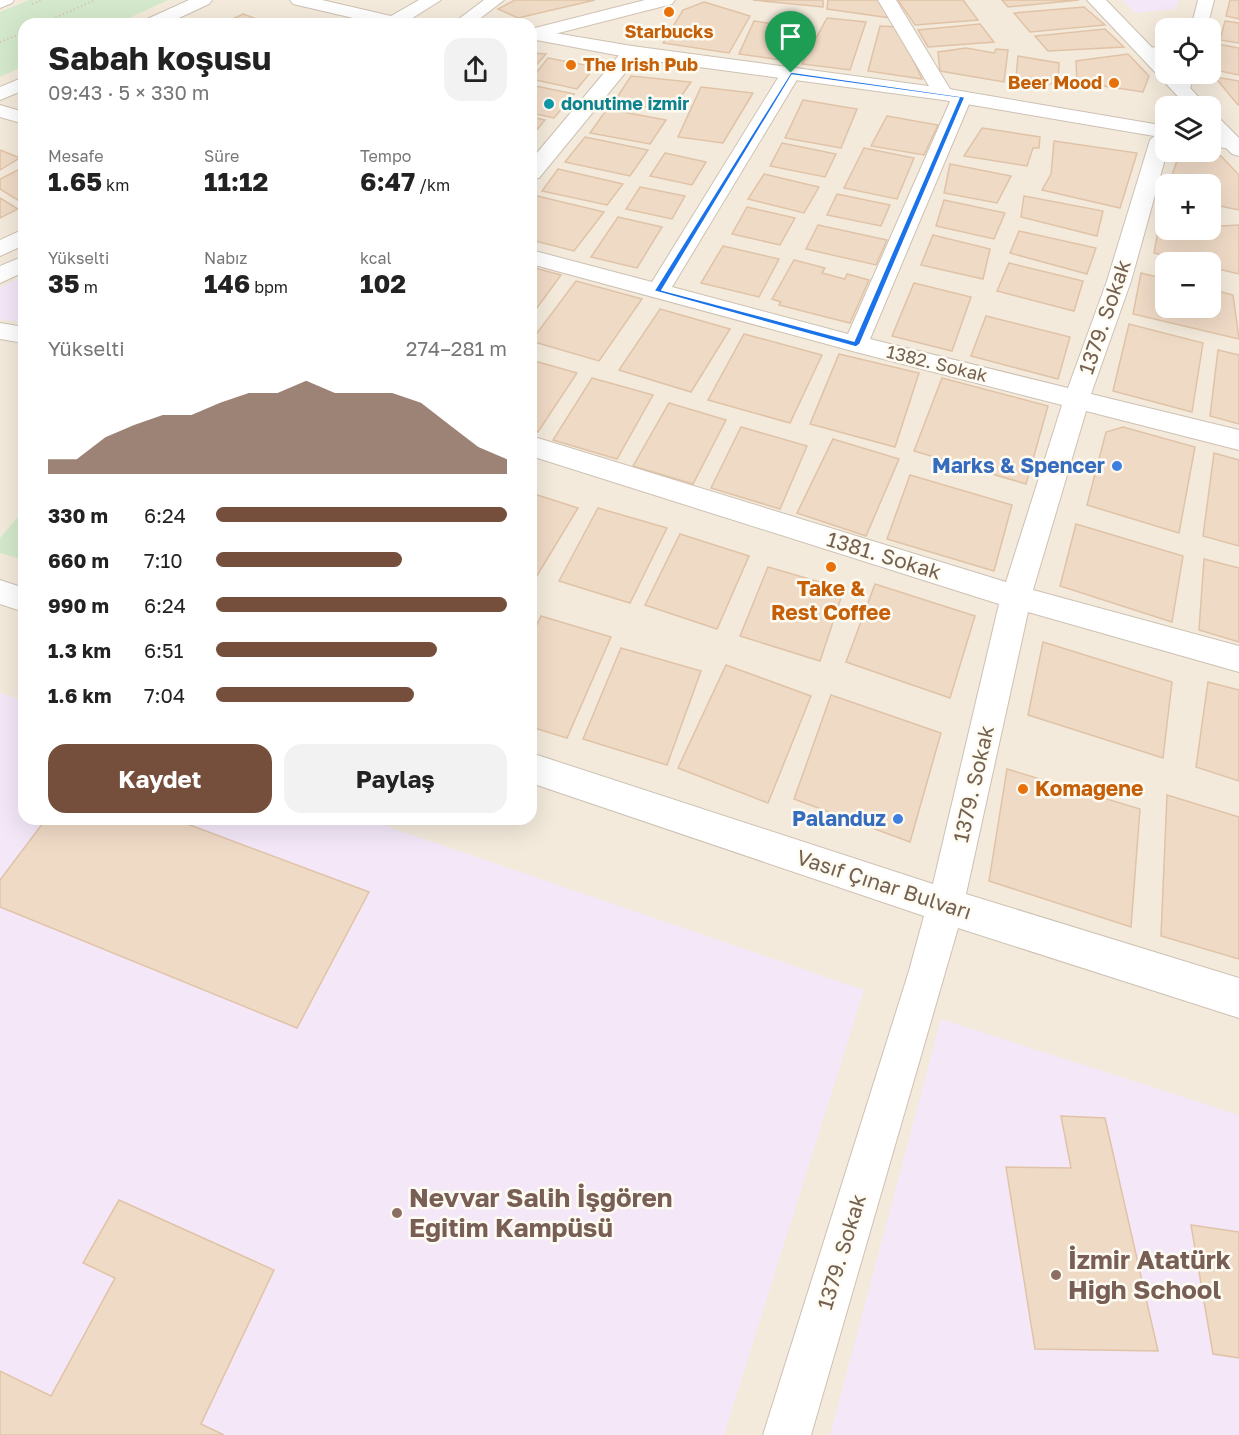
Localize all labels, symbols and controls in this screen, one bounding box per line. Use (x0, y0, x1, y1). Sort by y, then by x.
marker: Starbucks (662, 5, 676, 19)
pin (765, 11, 816, 73)
map controls (1155, 18, 1221, 318)
button: locate (1155, 18, 1221, 84)
place label: Starbucks (624, 20, 714, 42)
icon: arrive (774, 20, 807, 53)
text: Sabah koşusu (48, 38, 271, 77)
button: share (444, 38, 507, 101)
place label: The Irish Pub (583, 53, 698, 75)
marker: The Irish Pub (564, 58, 578, 72)
place label: Beer Mood (1008, 71, 1102, 93)
marker: Beer Mood (1107, 76, 1121, 90)
text: 09:43 · 5 × 330 m (48, 80, 210, 104)
place label: donutime izmir (561, 92, 689, 114)
button: layers (1155, 96, 1221, 162)
marker: donutime izmir (542, 97, 556, 111)
text: Mesafe (48, 146, 104, 166)
text: Süre (204, 146, 239, 166)
text: Tempo (360, 146, 411, 166)
text: 1.65 (48, 166, 102, 197)
text: 11:12 (204, 166, 268, 197)
text: 6:47 (360, 166, 415, 197)
button: + (1155, 174, 1221, 240)
text: km (102, 175, 129, 195)
text: /km (415, 175, 450, 195)
text: Yükselti (48, 248, 109, 268)
text: Nabız (204, 248, 248, 268)
text: kcal (360, 248, 392, 268)
button: − (1155, 252, 1221, 318)
street label: 1379. Sokak (1072, 256, 1136, 377)
text: 35 (48, 268, 80, 299)
text: 146 (204, 268, 250, 299)
text: 102 (360, 268, 406, 299)
text: m (80, 277, 98, 297)
text: bpm (250, 277, 288, 297)
text: Yükselti (48, 336, 125, 360)
text: 274–281 m (406, 336, 507, 360)
street label: 1382. Sokak (884, 340, 990, 386)
place label: Marks & Spencer (932, 452, 1105, 478)
marker: Marks & Spencer (1110, 459, 1124, 473)
text: 330 m (48, 503, 108, 527)
text: 6:24 (144, 503, 186, 527)
street label: 1381. Sokak (824, 525, 945, 585)
text: 660 m (48, 548, 109, 572)
text: 7:10 (144, 548, 183, 572)
marker: Take & Rest Coffee (824, 560, 838, 574)
place label: Take & Rest Coffee (771, 575, 891, 625)
text: 990 m (48, 593, 109, 617)
text: 6:24 (144, 593, 186, 617)
text: 1.3 km (48, 638, 111, 662)
text: 6:51 (144, 638, 183, 662)
text: 1.6 km (48, 683, 112, 707)
text: 7:04 (144, 683, 185, 707)
street label: 1379. Sokak (947, 723, 999, 845)
button: Kaydet (48, 744, 272, 813)
button: Paylaş (284, 744, 507, 813)
place label: Komagene (1035, 775, 1143, 801)
marker: Komagene (1016, 782, 1030, 796)
place label: Palanduz (792, 805, 886, 831)
marker: Palanduz (891, 812, 905, 826)
street label: Vasıf Çınar Bulvarı (794, 844, 975, 925)
place label: Nevvar Salih İşgören Eğitim Kampüsü (409, 1182, 673, 1243)
street label: 1379. Sokak (811, 1191, 871, 1313)
marker: Nevvar Salih İşgören Eğitim Kampüsü (390, 1206, 404, 1220)
place label: İzmir Atatürk High School (1068, 1244, 1231, 1305)
marker: İzmir Atatürk High School (1049, 1268, 1063, 1282)

